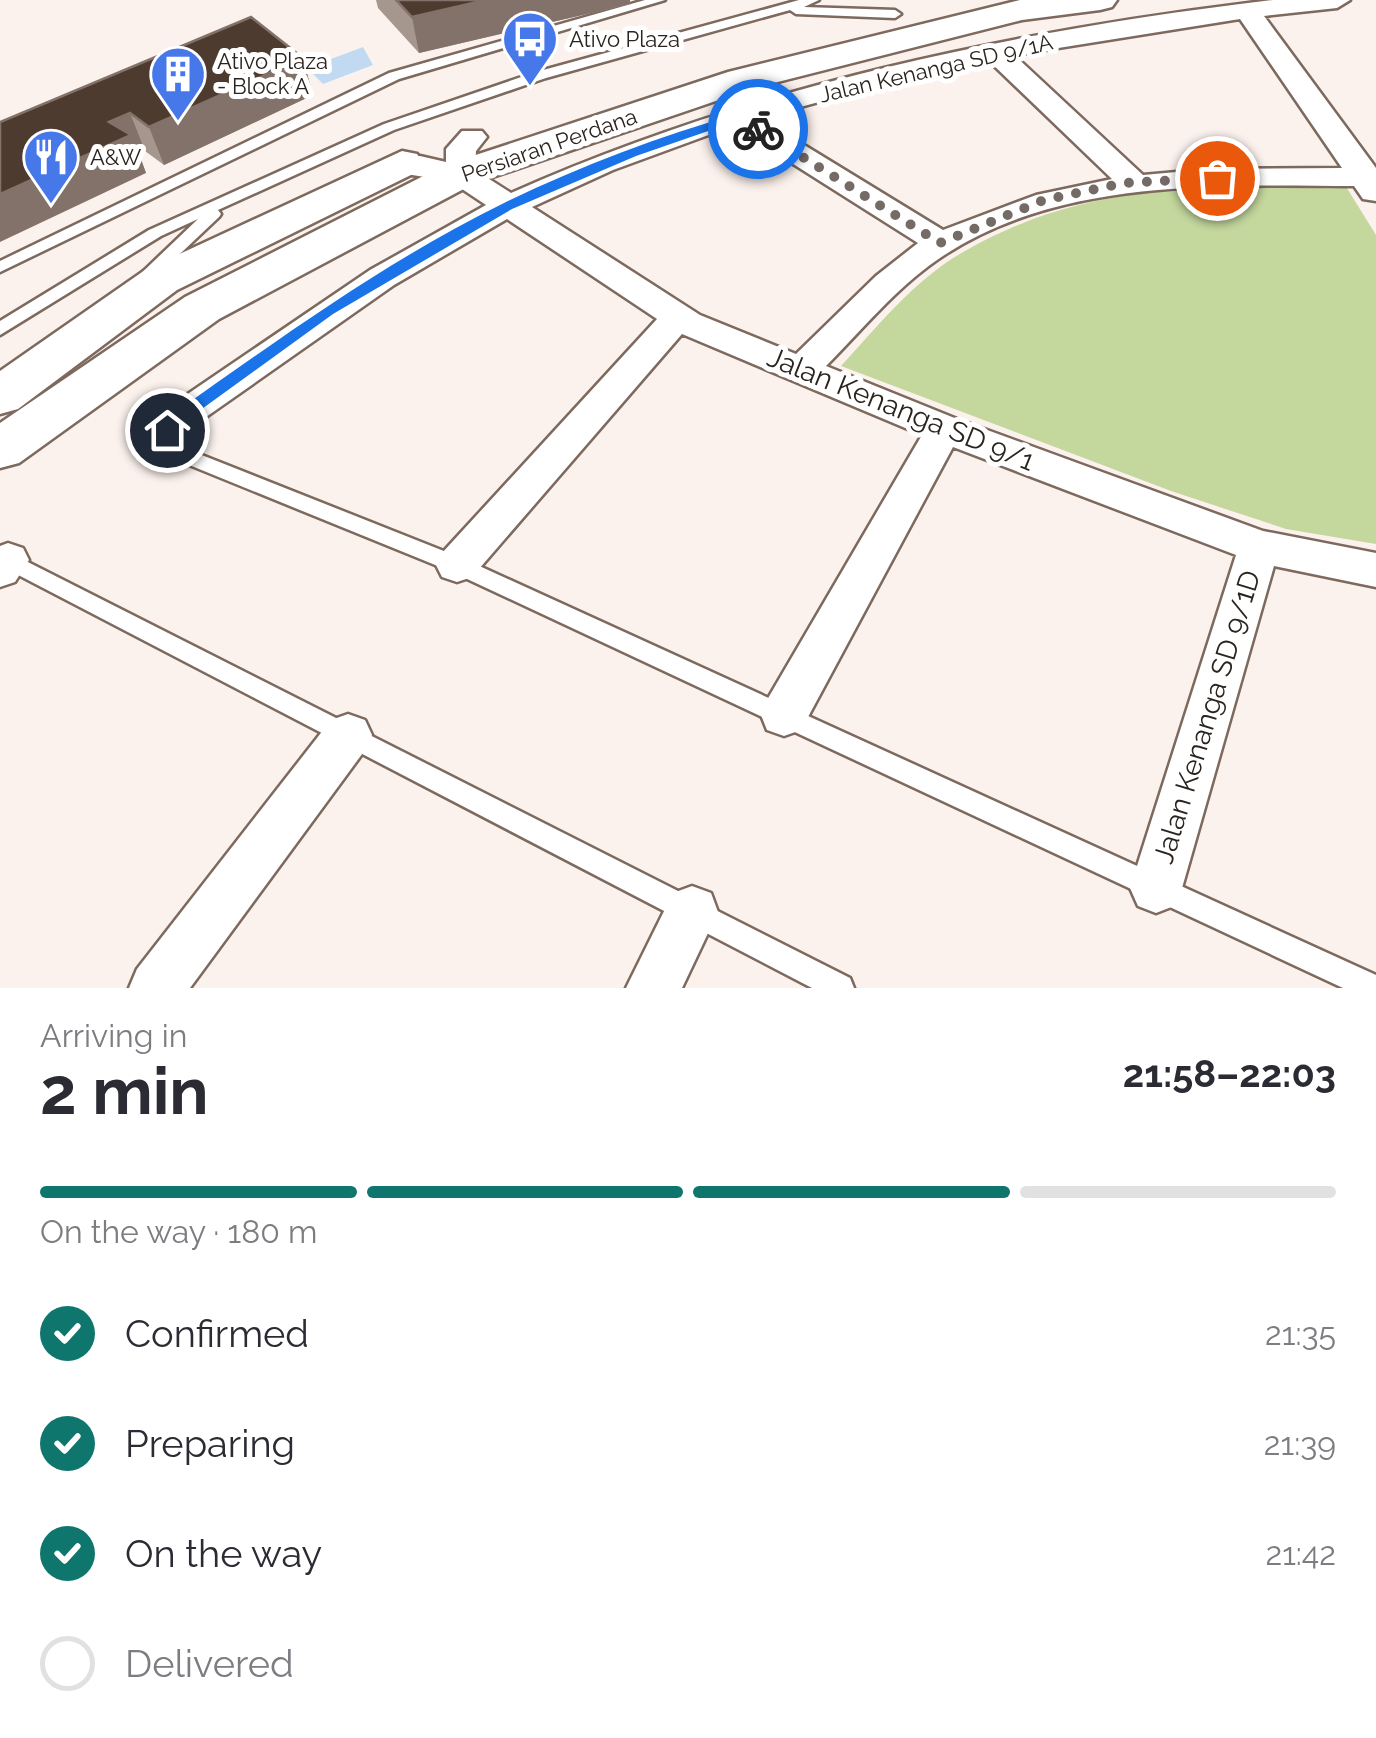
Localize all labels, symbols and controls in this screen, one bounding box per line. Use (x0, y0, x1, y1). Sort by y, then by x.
bus stop icon: Ativo Plaza (500, 9, 560, 88)
place label: Ativo Plaza (569, 26, 680, 52)
street label: Jalan Kenanga SD 9/1A (817, 28, 1055, 108)
building icon: Ativo Plaza - Block A (148, 44, 208, 123)
place label: Ativo Plaza - Block A (217, 48, 328, 99)
courier (708, 79, 808, 179)
icon: bike (731, 102, 786, 157)
street label: Persiaran Perdana (458, 103, 640, 187)
restaurant icon: A&W (21, 127, 81, 206)
pin (1175, 136, 1260, 221)
place label: A&W (90, 144, 141, 170)
icon: bag (1190, 151, 1245, 206)
street label: Jalan Kenanga SD 9/1 (763, 340, 1039, 478)
pin (125, 388, 210, 473)
icon: home (140, 403, 195, 458)
street label: Jalan Kenanga SD 9/1D (1147, 566, 1267, 868)
text: Arriving in (40, 1017, 187, 1054)
text: 21:58–22:03 (1123, 1051, 1336, 1096)
text: 2 min (40, 1053, 209, 1129)
text: On the way · 180 m (40, 1213, 317, 1250)
icon: check (40, 1306, 95, 1361)
text: Confirmed (125, 1311, 309, 1356)
text: 21:35 (1265, 1315, 1336, 1352)
icon: check (40, 1416, 95, 1471)
text: Preparing (125, 1421, 295, 1466)
text: 21:39 (1264, 1425, 1336, 1462)
icon: check (40, 1526, 95, 1581)
text: On the way (125, 1531, 322, 1576)
text: 21:42 (1265, 1535, 1336, 1572)
text: Delivered (125, 1641, 294, 1686)

